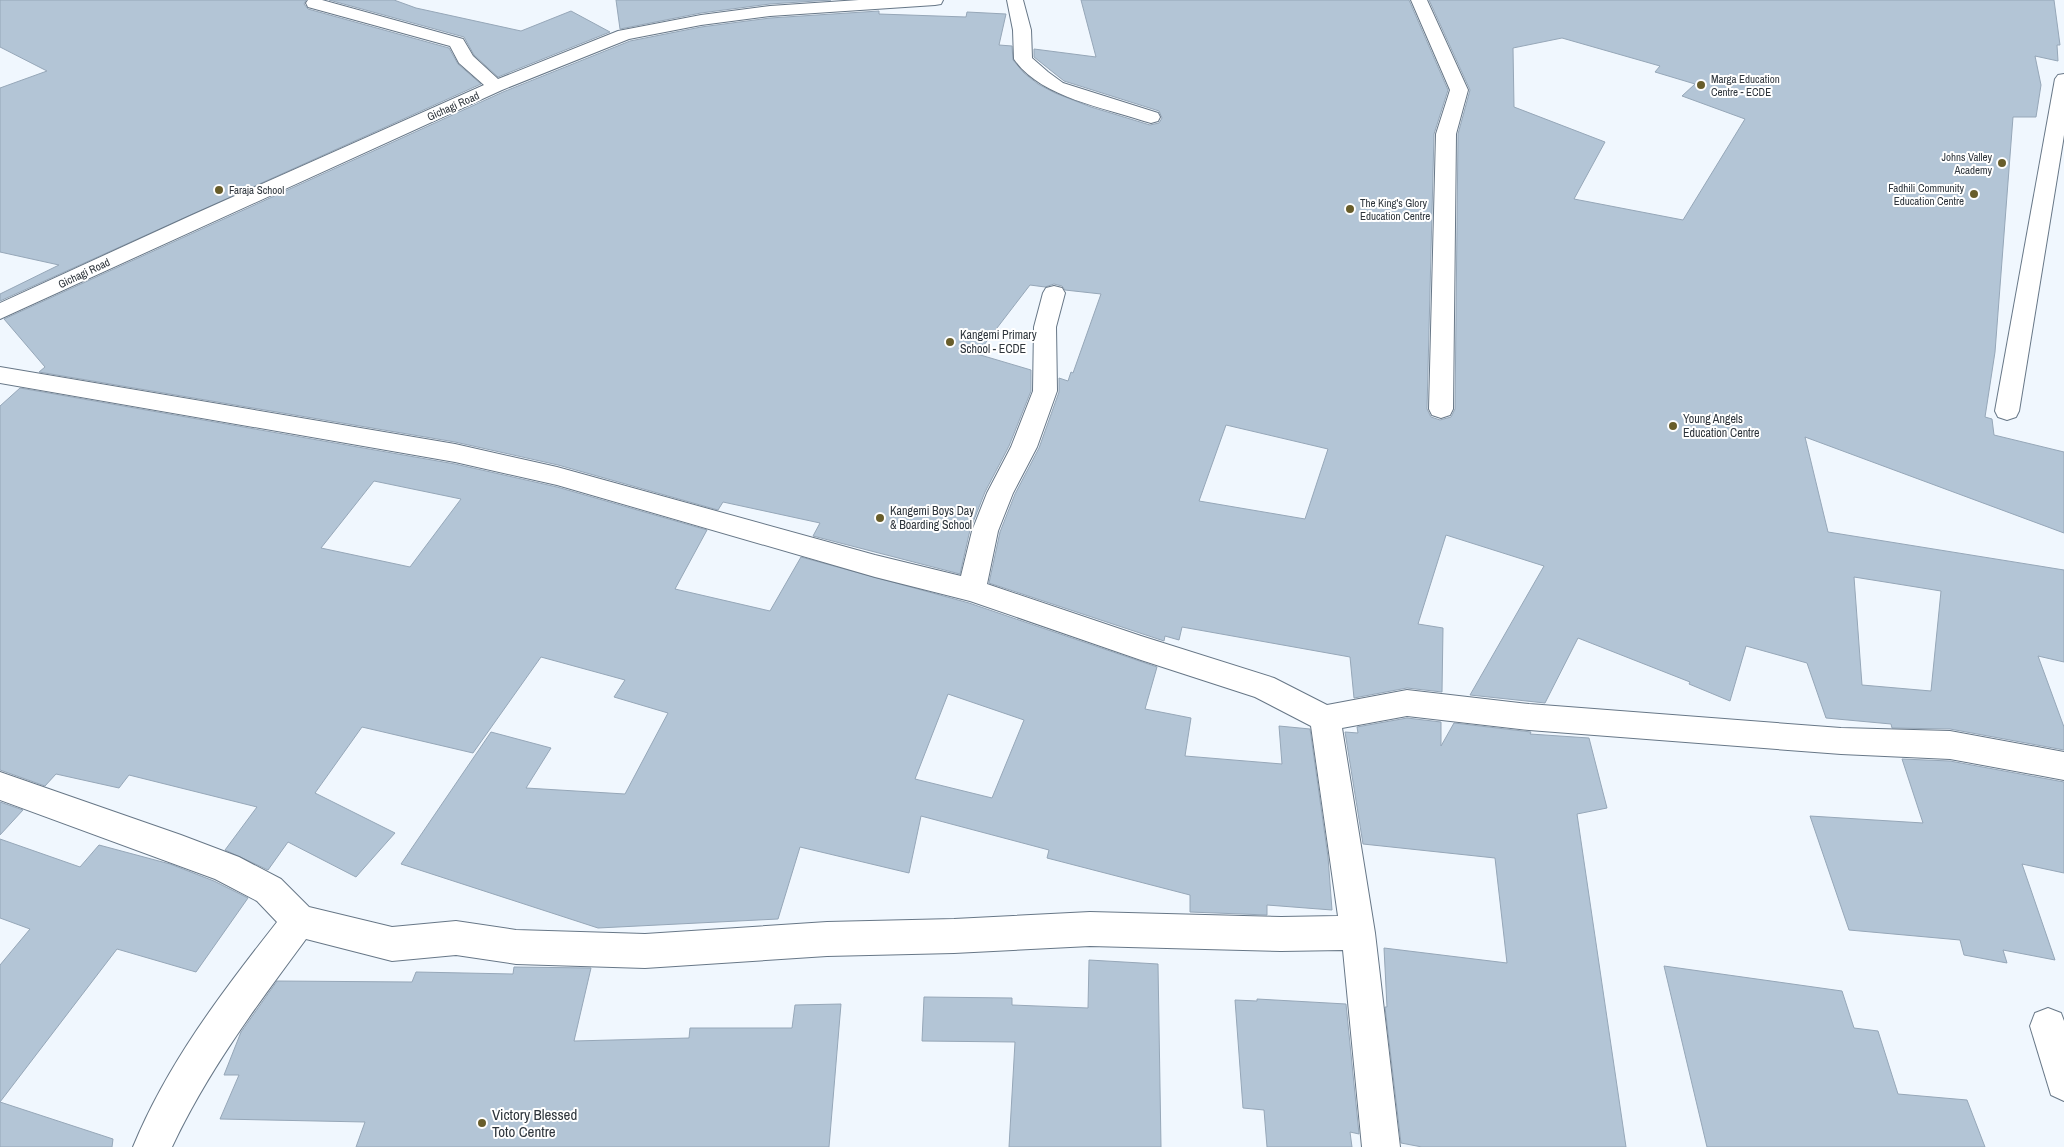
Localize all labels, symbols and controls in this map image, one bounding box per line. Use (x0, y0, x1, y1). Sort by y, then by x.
place label: Marga Education Centre - ECDE (1711, 72, 1780, 99)
marker: Marga Education Centre - ECDE (1695, 79, 1707, 91)
street label: Gichagi Road (425, 88, 481, 124)
place label: Johns Valley Academy (1942, 150, 1992, 177)
marker: Johns Valley Academy (1996, 157, 2008, 169)
place label: Fadhili Community Education Centre (1888, 181, 1964, 208)
place label: Faraja School (229, 183, 284, 197)
marker: Faraja School (213, 184, 225, 196)
marker: Fadhili Community Education Centre (1968, 188, 1980, 200)
place label: The King's Glory Education Centre (1360, 196, 1430, 223)
marker: The King's Glory Education Centre (1344, 203, 1356, 215)
street label: Gichagi Road (56, 255, 112, 291)
place label: Kangemi Primary School - ECDE (960, 327, 1037, 357)
marker: Kangemi Primary School - ECDE (944, 336, 956, 348)
place label: Young Angels Education Centre (1683, 411, 1760, 441)
marker: Young Angels Education Centre (1667, 420, 1679, 432)
place label: Kangemi Boys Day & Boarding School (890, 503, 974, 533)
marker: Kangemi Boys Day & Boarding School (874, 512, 886, 524)
place label: Victory Blessed Toto Centre (492, 1104, 577, 1142)
marker: Victory Blessed Toto Centre (476, 1117, 488, 1129)

